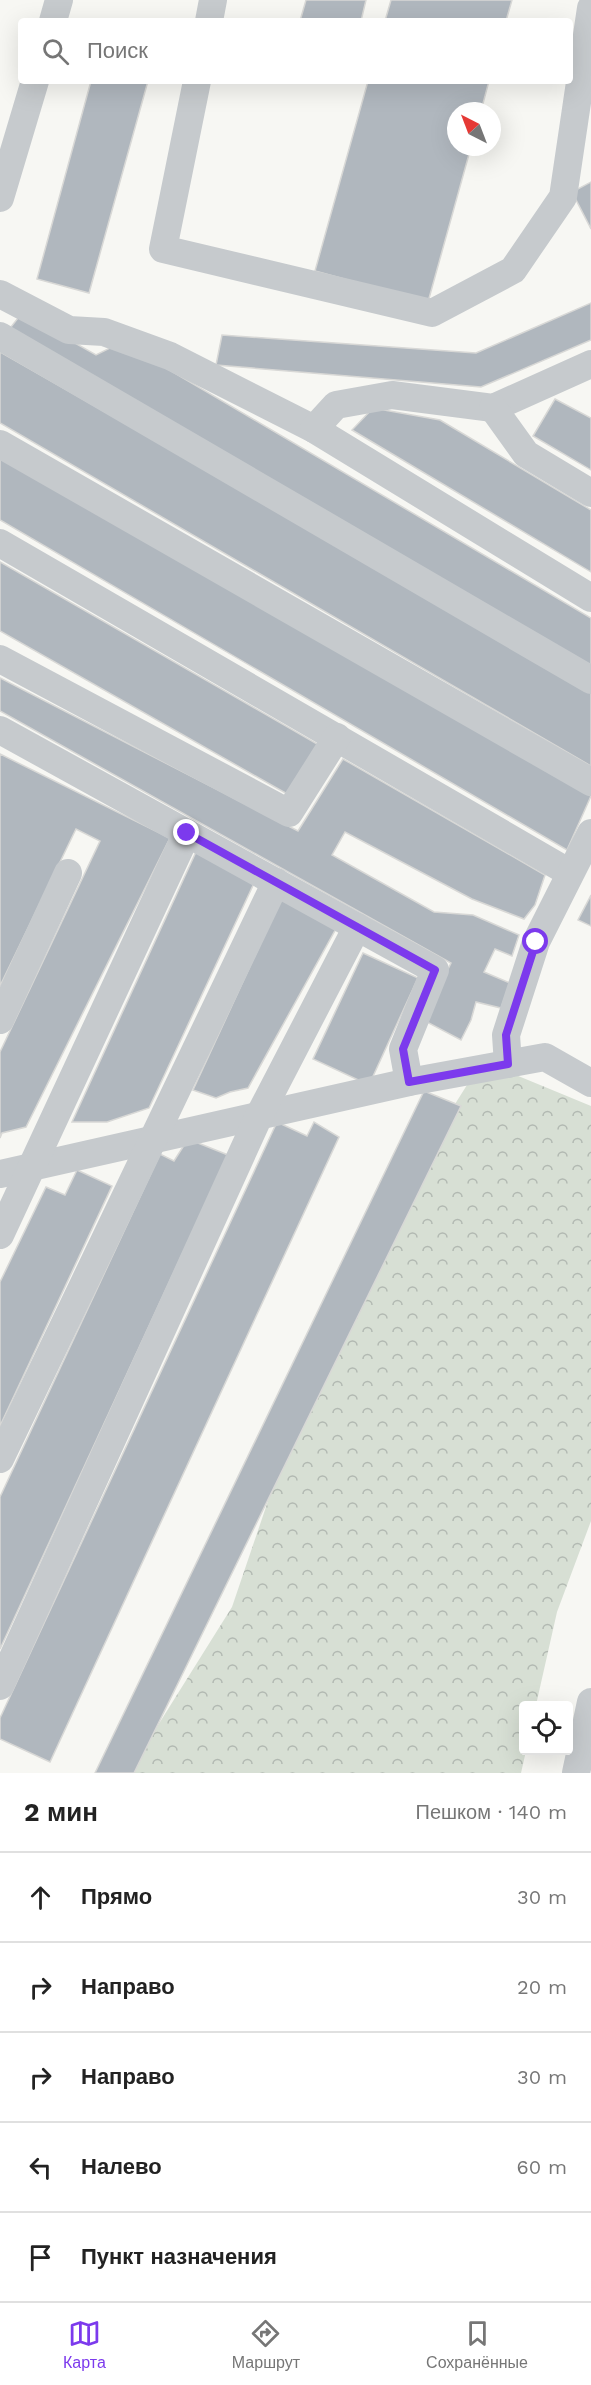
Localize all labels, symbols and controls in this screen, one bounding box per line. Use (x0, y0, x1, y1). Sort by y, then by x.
search box (18, 18, 573, 84)
icon: search (39, 35, 72, 68)
text: Поиск (87, 38, 148, 63)
north arrow (447, 102, 501, 156)
route end (173, 819, 199, 845)
route start (522, 928, 548, 954)
map controls (519, 1701, 573, 1755)
button: locate (519, 1701, 573, 1755)
text: 2 мин (24, 1797, 98, 1827)
text: Пешком · 140 m (416, 1800, 567, 1824)
icon: ahead (24, 1881, 57, 1914)
text: Прямо (81, 1884, 152, 1909)
text: 30 m (517, 1885, 567, 1909)
icon: right (24, 1971, 57, 2004)
text: Направо (81, 1974, 175, 1999)
text: 20 m (517, 1975, 567, 1999)
icon: right (24, 2061, 57, 2094)
text: Направо (81, 2064, 175, 2089)
text: 30 m (517, 2065, 567, 2089)
icon: left (24, 2151, 57, 2184)
text: Налево (81, 2154, 162, 2179)
text: 60 m (517, 2155, 567, 2179)
icon: arrive (24, 2241, 57, 2274)
text: Пункт назначения (81, 2244, 277, 2269)
tab: Карта (63, 2317, 106, 2372)
tab: Маршрут (232, 2317, 300, 2372)
tab: Сохранённые (426, 2317, 528, 2372)

